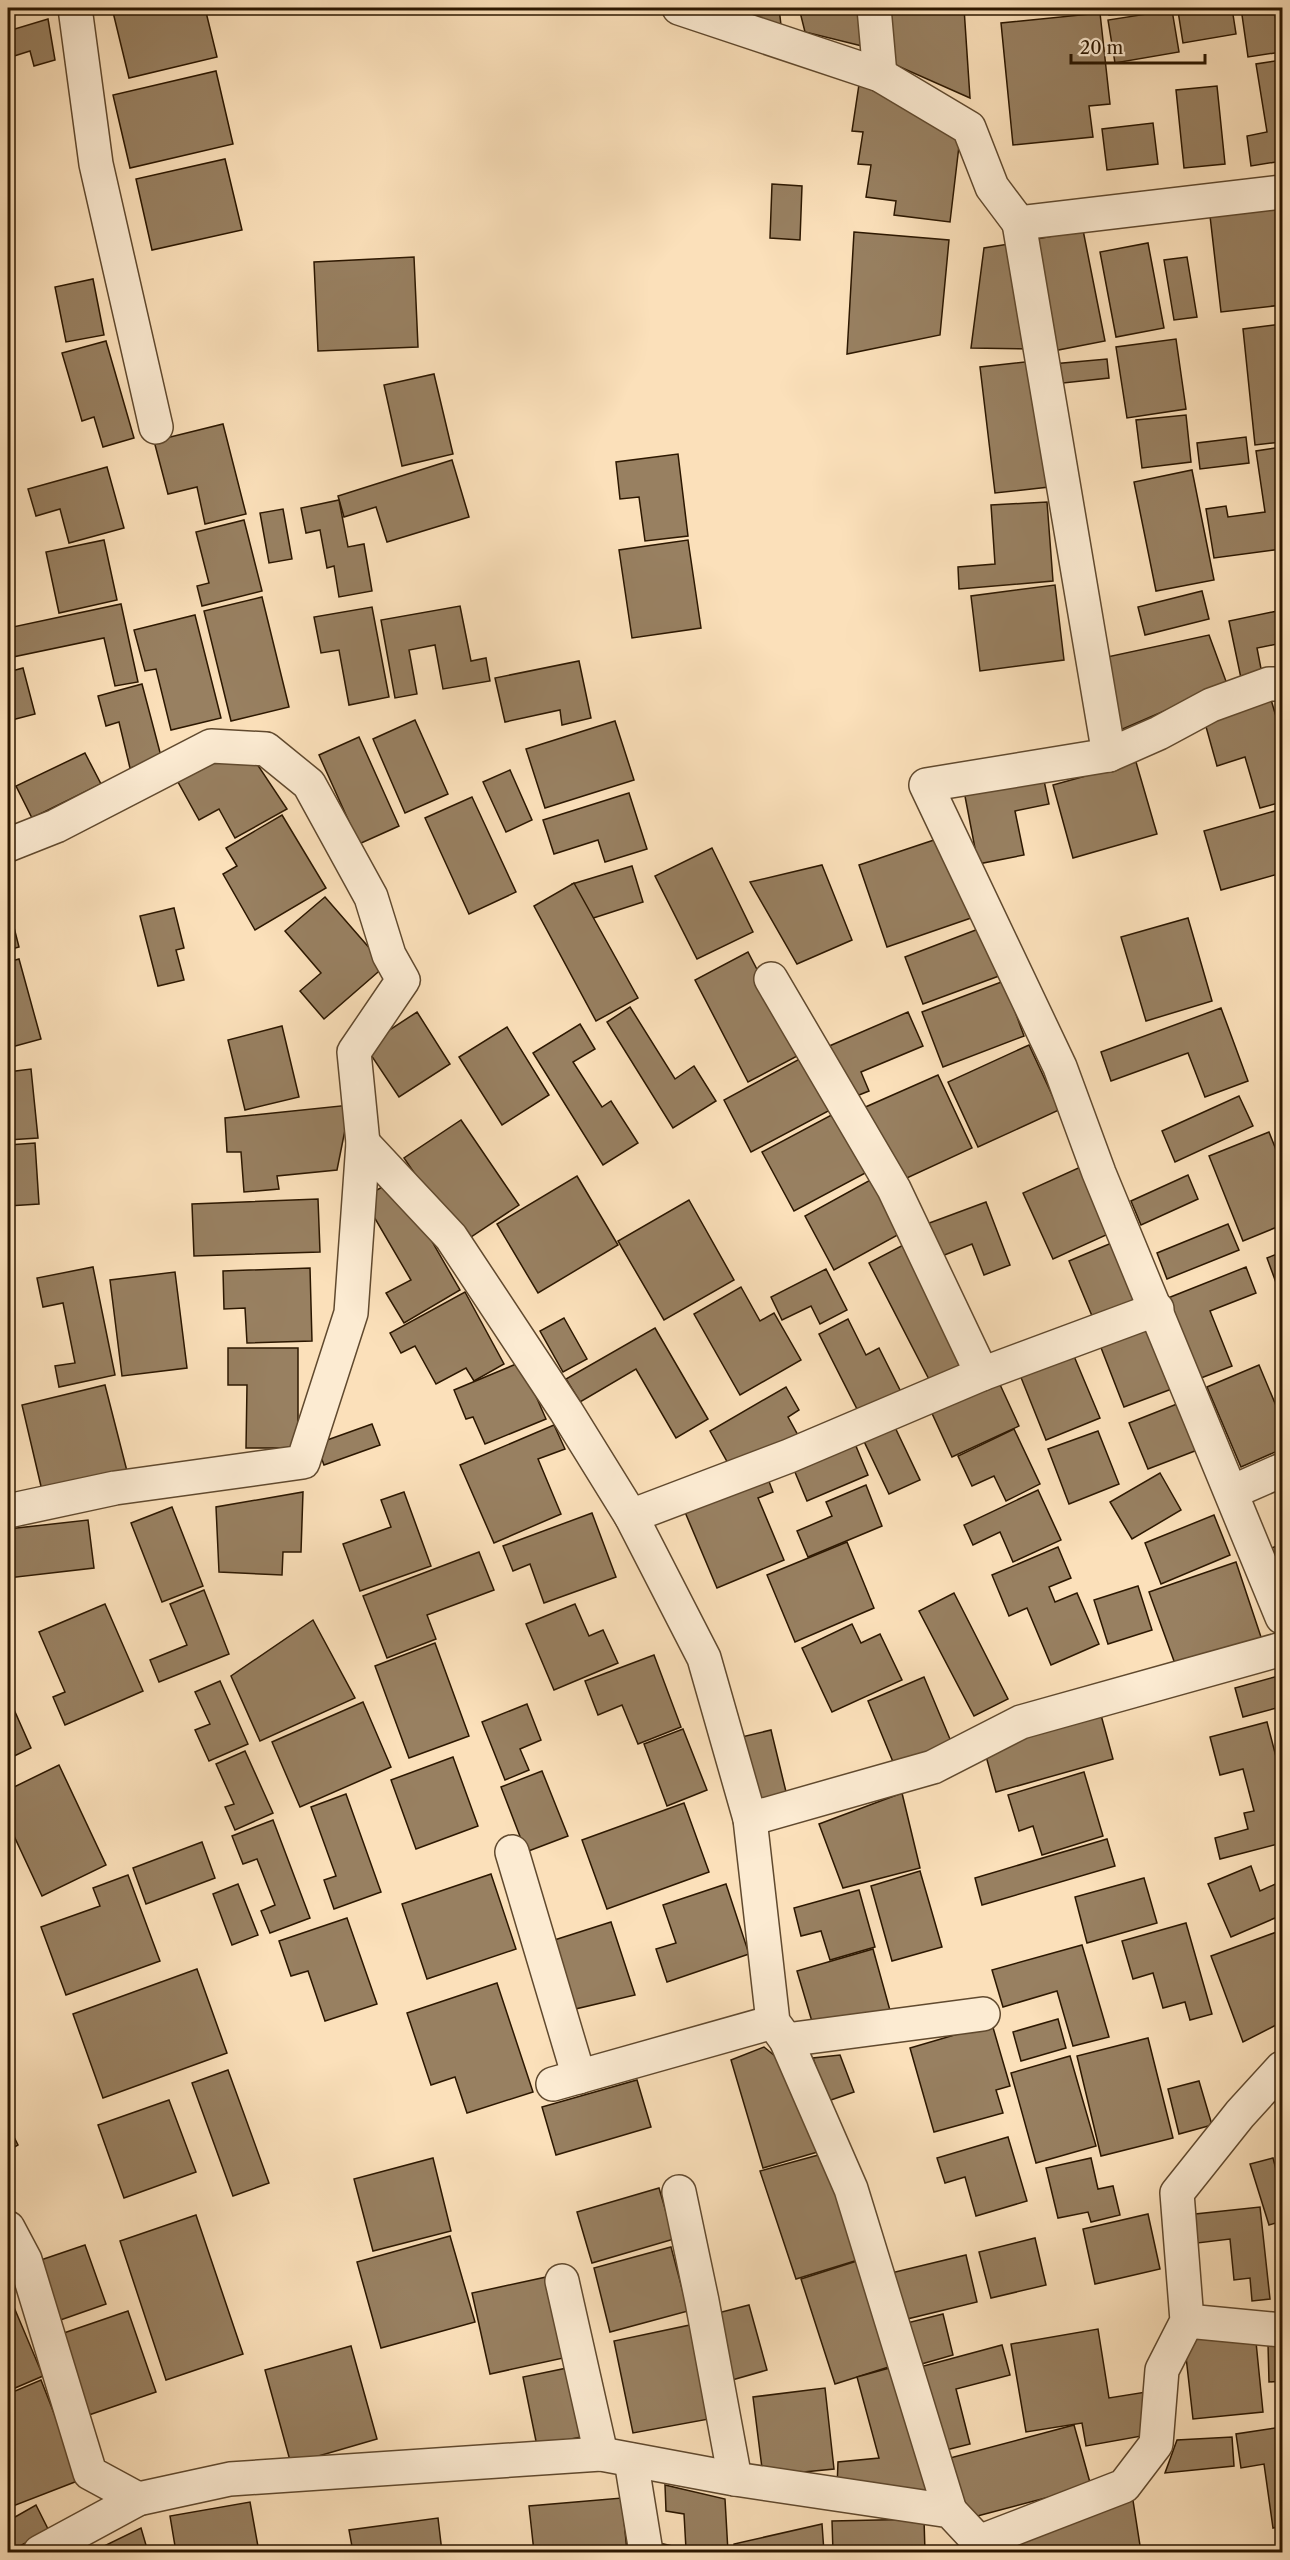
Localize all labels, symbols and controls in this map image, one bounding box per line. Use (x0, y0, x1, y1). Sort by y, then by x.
scale bar (1071, 27, 1204, 65)
text: 20 m (1080, 37, 1124, 59)

